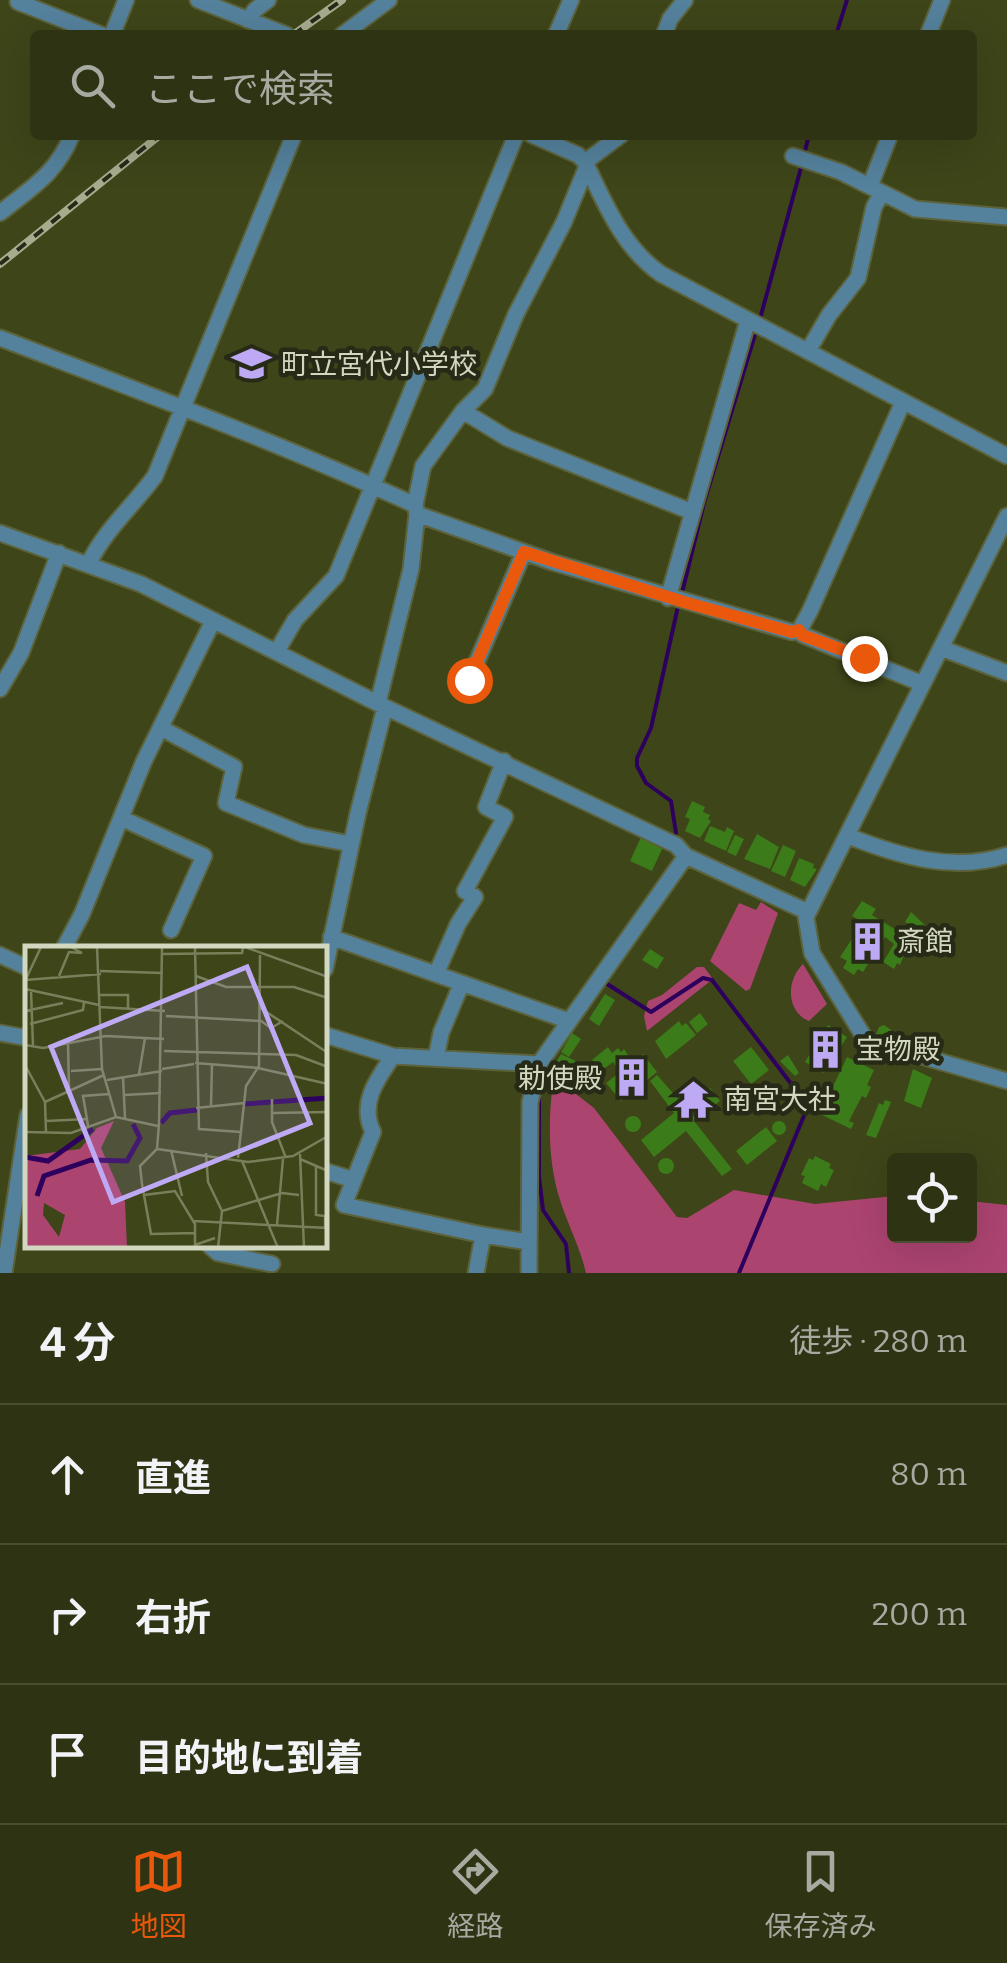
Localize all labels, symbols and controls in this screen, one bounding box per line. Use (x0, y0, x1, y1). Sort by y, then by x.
search box (30, 30, 977, 140)
icon: search (65, 58, 120, 113)
text: ここで検索 (145, 66, 335, 112)
school or university icon: 町立宮代小学校 (230, 343, 272, 385)
place label: 町立宮代小学校 (281, 348, 477, 381)
route end (842, 636, 888, 682)
route start (447, 658, 493, 704)
building icon: 斎館 (846, 920, 888, 962)
place label: 斎館 (897, 925, 953, 958)
inset map (25, 946, 328, 1248)
building icon: 宝物殿 (805, 1028, 847, 1070)
place label: 宝物殿 (856, 1033, 940, 1066)
building icon: 勅使殿 (611, 1057, 653, 1099)
place label: 勅使殿 (518, 1062, 602, 1095)
temple icon: 南宮大社 (673, 1078, 715, 1120)
place label: 南宮大社 (724, 1083, 836, 1116)
map controls (887, 1153, 977, 1243)
button: locate (887, 1153, 977, 1243)
text: 4 分 (40, 1318, 115, 1368)
text: 徒歩 · 280 m (789, 1322, 967, 1360)
icon: ahead (40, 1447, 95, 1502)
text: 直進 (135, 1455, 211, 1501)
text: 80 m (890, 1455, 967, 1493)
icon: right (40, 1587, 95, 1642)
text: 右折 (135, 1595, 211, 1641)
text: 200 m (872, 1595, 967, 1633)
icon: arrive (40, 1727, 95, 1782)
text: 目的地に到着 (135, 1735, 363, 1781)
tab: 地図 (130, 1844, 187, 1944)
tab: 経路 (447, 1844, 504, 1944)
tab: 保存済み (764, 1844, 877, 1944)

